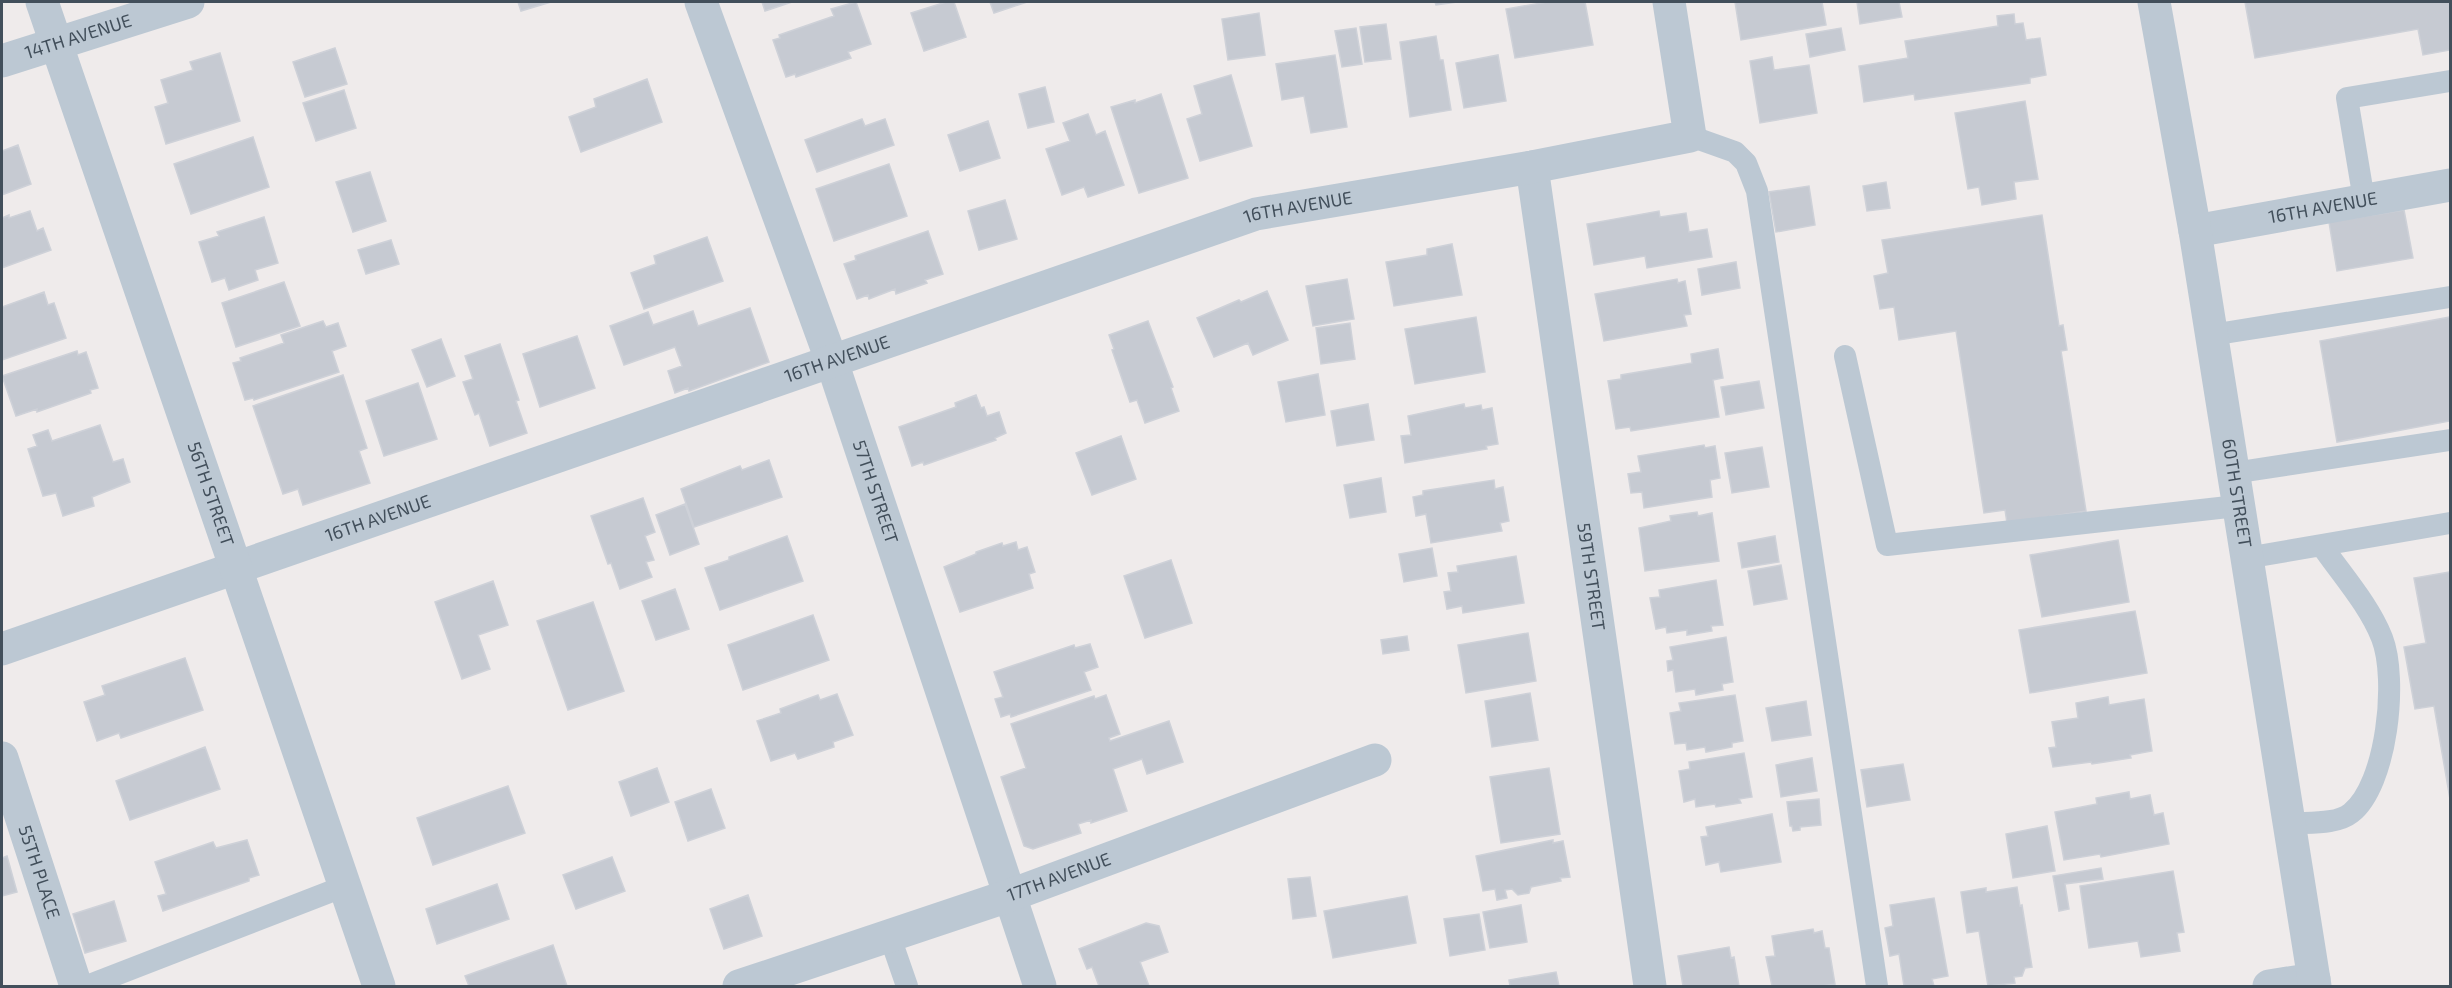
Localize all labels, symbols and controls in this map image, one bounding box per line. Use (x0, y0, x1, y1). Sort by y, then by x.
street label: 14TH AVENUE (22, 9, 134, 63)
street label: 16TH AVENUE (1240, 186, 1354, 227)
street label: 16TH AVENUE (2267, 186, 2379, 228)
street label: 16TH AVENUE (781, 330, 892, 387)
street label: 57TH STREET (849, 437, 904, 547)
street label: 60TH STREET (2218, 437, 2257, 549)
street label: 56TH STREET (183, 439, 240, 549)
street label: 16TH AVENUE (322, 489, 433, 546)
street label: 59TH STREET (1573, 521, 1611, 633)
street label: 55TH PLACE (15, 822, 65, 921)
street label: 17TH AVENUE (1004, 847, 1114, 906)

